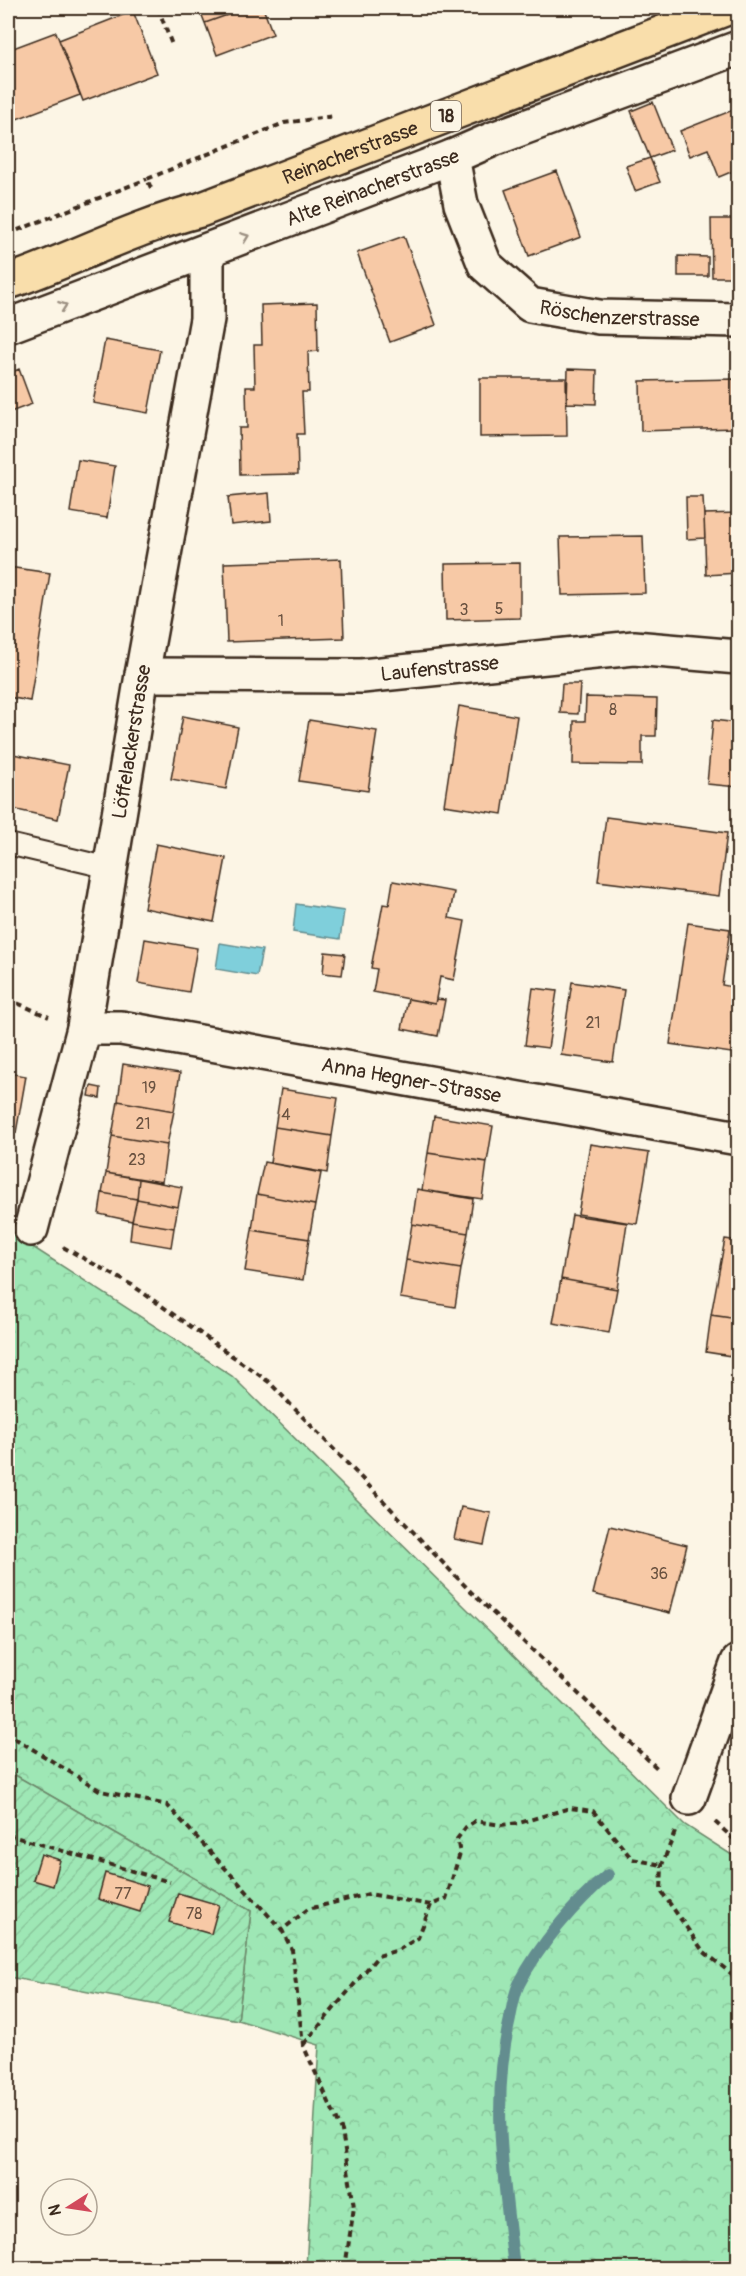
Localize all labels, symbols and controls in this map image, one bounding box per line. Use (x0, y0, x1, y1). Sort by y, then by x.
road number: 18 (431, 101, 461, 131)
street label: Reinacherstrasse (279, 116, 422, 190)
street label: Alte Reinacherstrasse (283, 143, 463, 232)
one-way arrow (239, 231, 250, 244)
street label: Röschenzerstrasse (538, 295, 700, 332)
one-way arrow (56, 301, 67, 313)
house number: 5 (495, 599, 503, 619)
house number: 3 (460, 600, 469, 620)
house number: 1 (278, 611, 284, 631)
street label: Laufenstrasse (379, 650, 500, 687)
street label: Löffelackerstrasse (107, 662, 157, 821)
house number: 8 (609, 700, 617, 720)
house number: 21 (585, 1013, 601, 1033)
street label: Anna Hegner-Strasse (320, 1052, 503, 1109)
house number: 19 (142, 1078, 156, 1098)
house number: 4 (281, 1105, 291, 1125)
house number: 21 (135, 1114, 151, 1134)
house number: 23 (128, 1150, 146, 1170)
house number: 36 (650, 1564, 668, 1584)
house number: 77 (115, 1884, 132, 1904)
house number: 78 (186, 1904, 202, 1924)
north arrow (39, 2177, 99, 2237)
text: N (44, 2202, 66, 2217)

